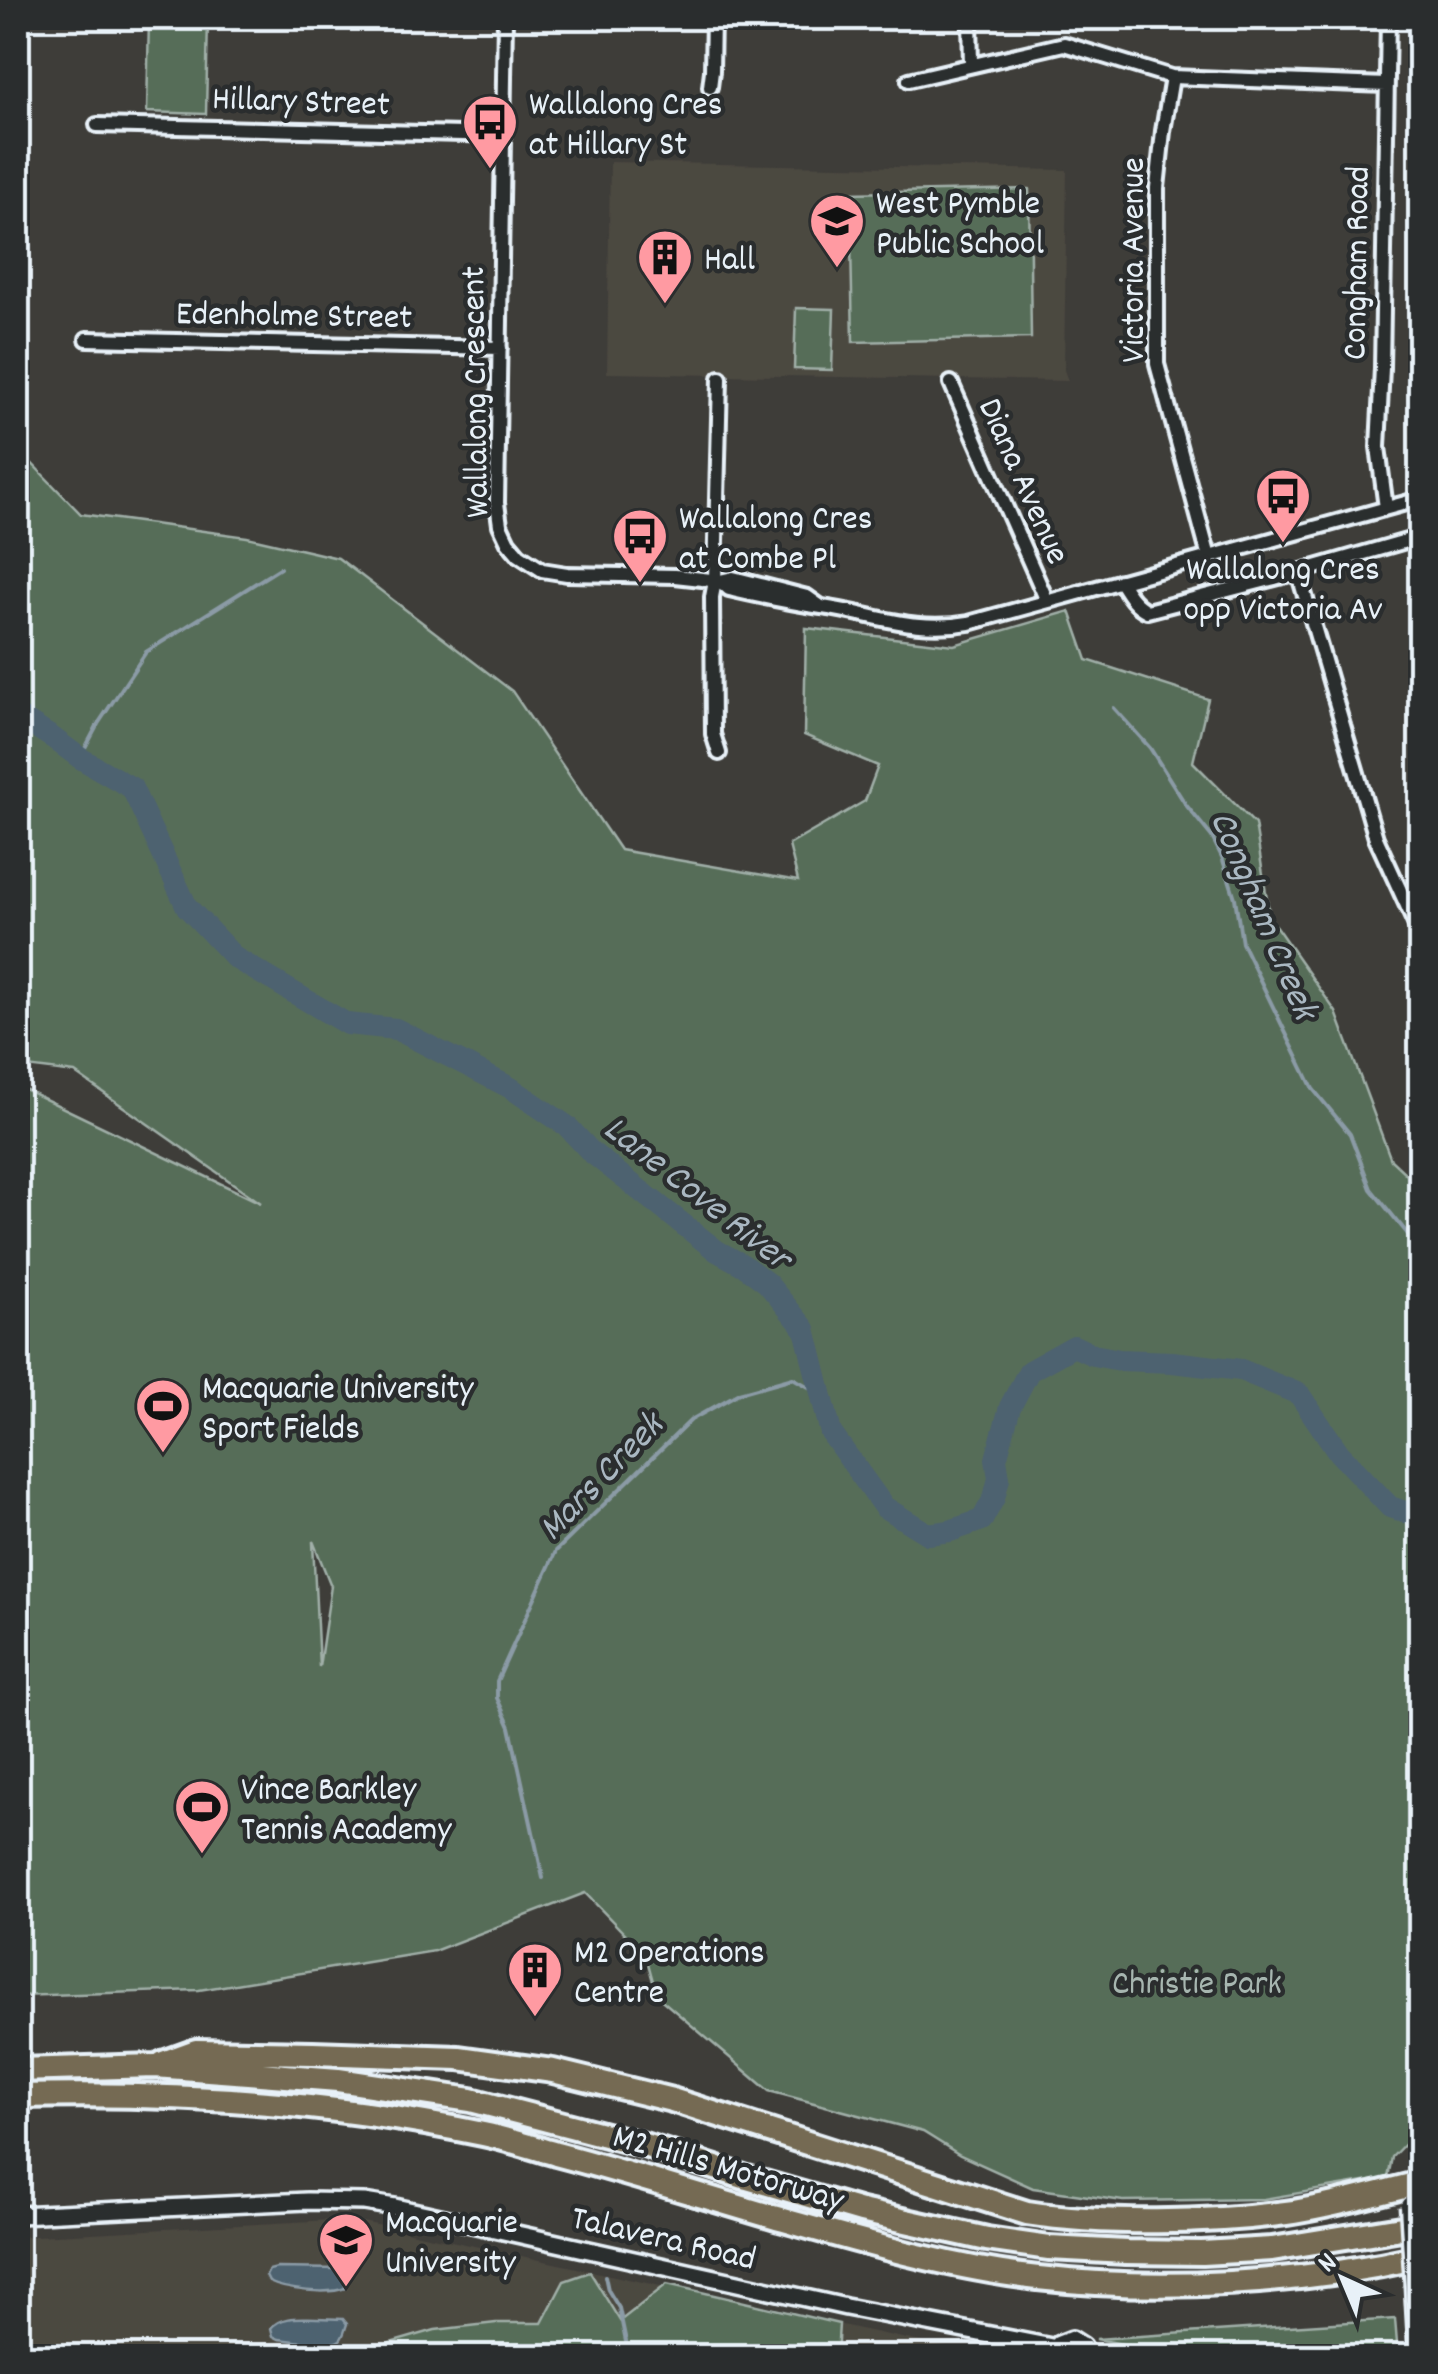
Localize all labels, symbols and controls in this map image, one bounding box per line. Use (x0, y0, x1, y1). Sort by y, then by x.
street label: Hillary Street (211, 76, 391, 132)
place label: Wallalong Cres at Hillary St (529, 82, 722, 172)
bus stop icon: Wallalong Cres at Hillary St (460, 92, 520, 171)
street label: Victoria Avenue (1111, 157, 1161, 363)
street label: Congham Road (1332, 166, 1386, 361)
place label: West Pymble Public School (876, 181, 1044, 271)
school or university icon: West Pymble Public School (807, 191, 867, 270)
building icon: Hall (635, 227, 695, 306)
place label: Hall (704, 237, 755, 287)
street label: Wallalong Crescent (451, 265, 505, 518)
street label: Edenholme Street (175, 291, 413, 345)
street label: Diana Avenue (963, 391, 1080, 573)
bus stop icon: Wallalong Cres opp Victoria Av (1253, 466, 1313, 545)
place label: Wallalong Cres at Combe Pl (679, 496, 872, 586)
bus stop icon: Wallalong Cres at Combe Pl (610, 506, 670, 585)
place label: Wallalong Cres opp Victoria Av (1183, 547, 1383, 637)
water label: Congham Creek (1192, 803, 1331, 1032)
water label: Lane Cove River (590, 1104, 804, 1289)
place label: Macquarie University Sport Fields (202, 1366, 474, 1456)
sports icon: Macquarie University Sport Fields (133, 1376, 193, 1455)
water label: Mars Creek (527, 1399, 681, 1556)
place label: Vince Barkley Tennis Academy (241, 1767, 452, 1857)
sports icon: Vince Barkley Tennis Academy (172, 1777, 232, 1856)
place label: M2 Operations Centre (574, 1930, 765, 2020)
building icon: M2 Operations Centre (505, 1940, 565, 2019)
park label: Christie Park (1112, 1961, 1282, 2011)
street label: M2 Hills Motorway (606, 2114, 850, 2228)
street label: Talavera Road (566, 2195, 760, 2286)
place label: Macquarie University (385, 2200, 518, 2290)
school or university icon: Macquarie University (316, 2210, 376, 2289)
north arrow (1293, 2229, 1393, 2329)
text: N (1310, 2245, 1348, 2284)

